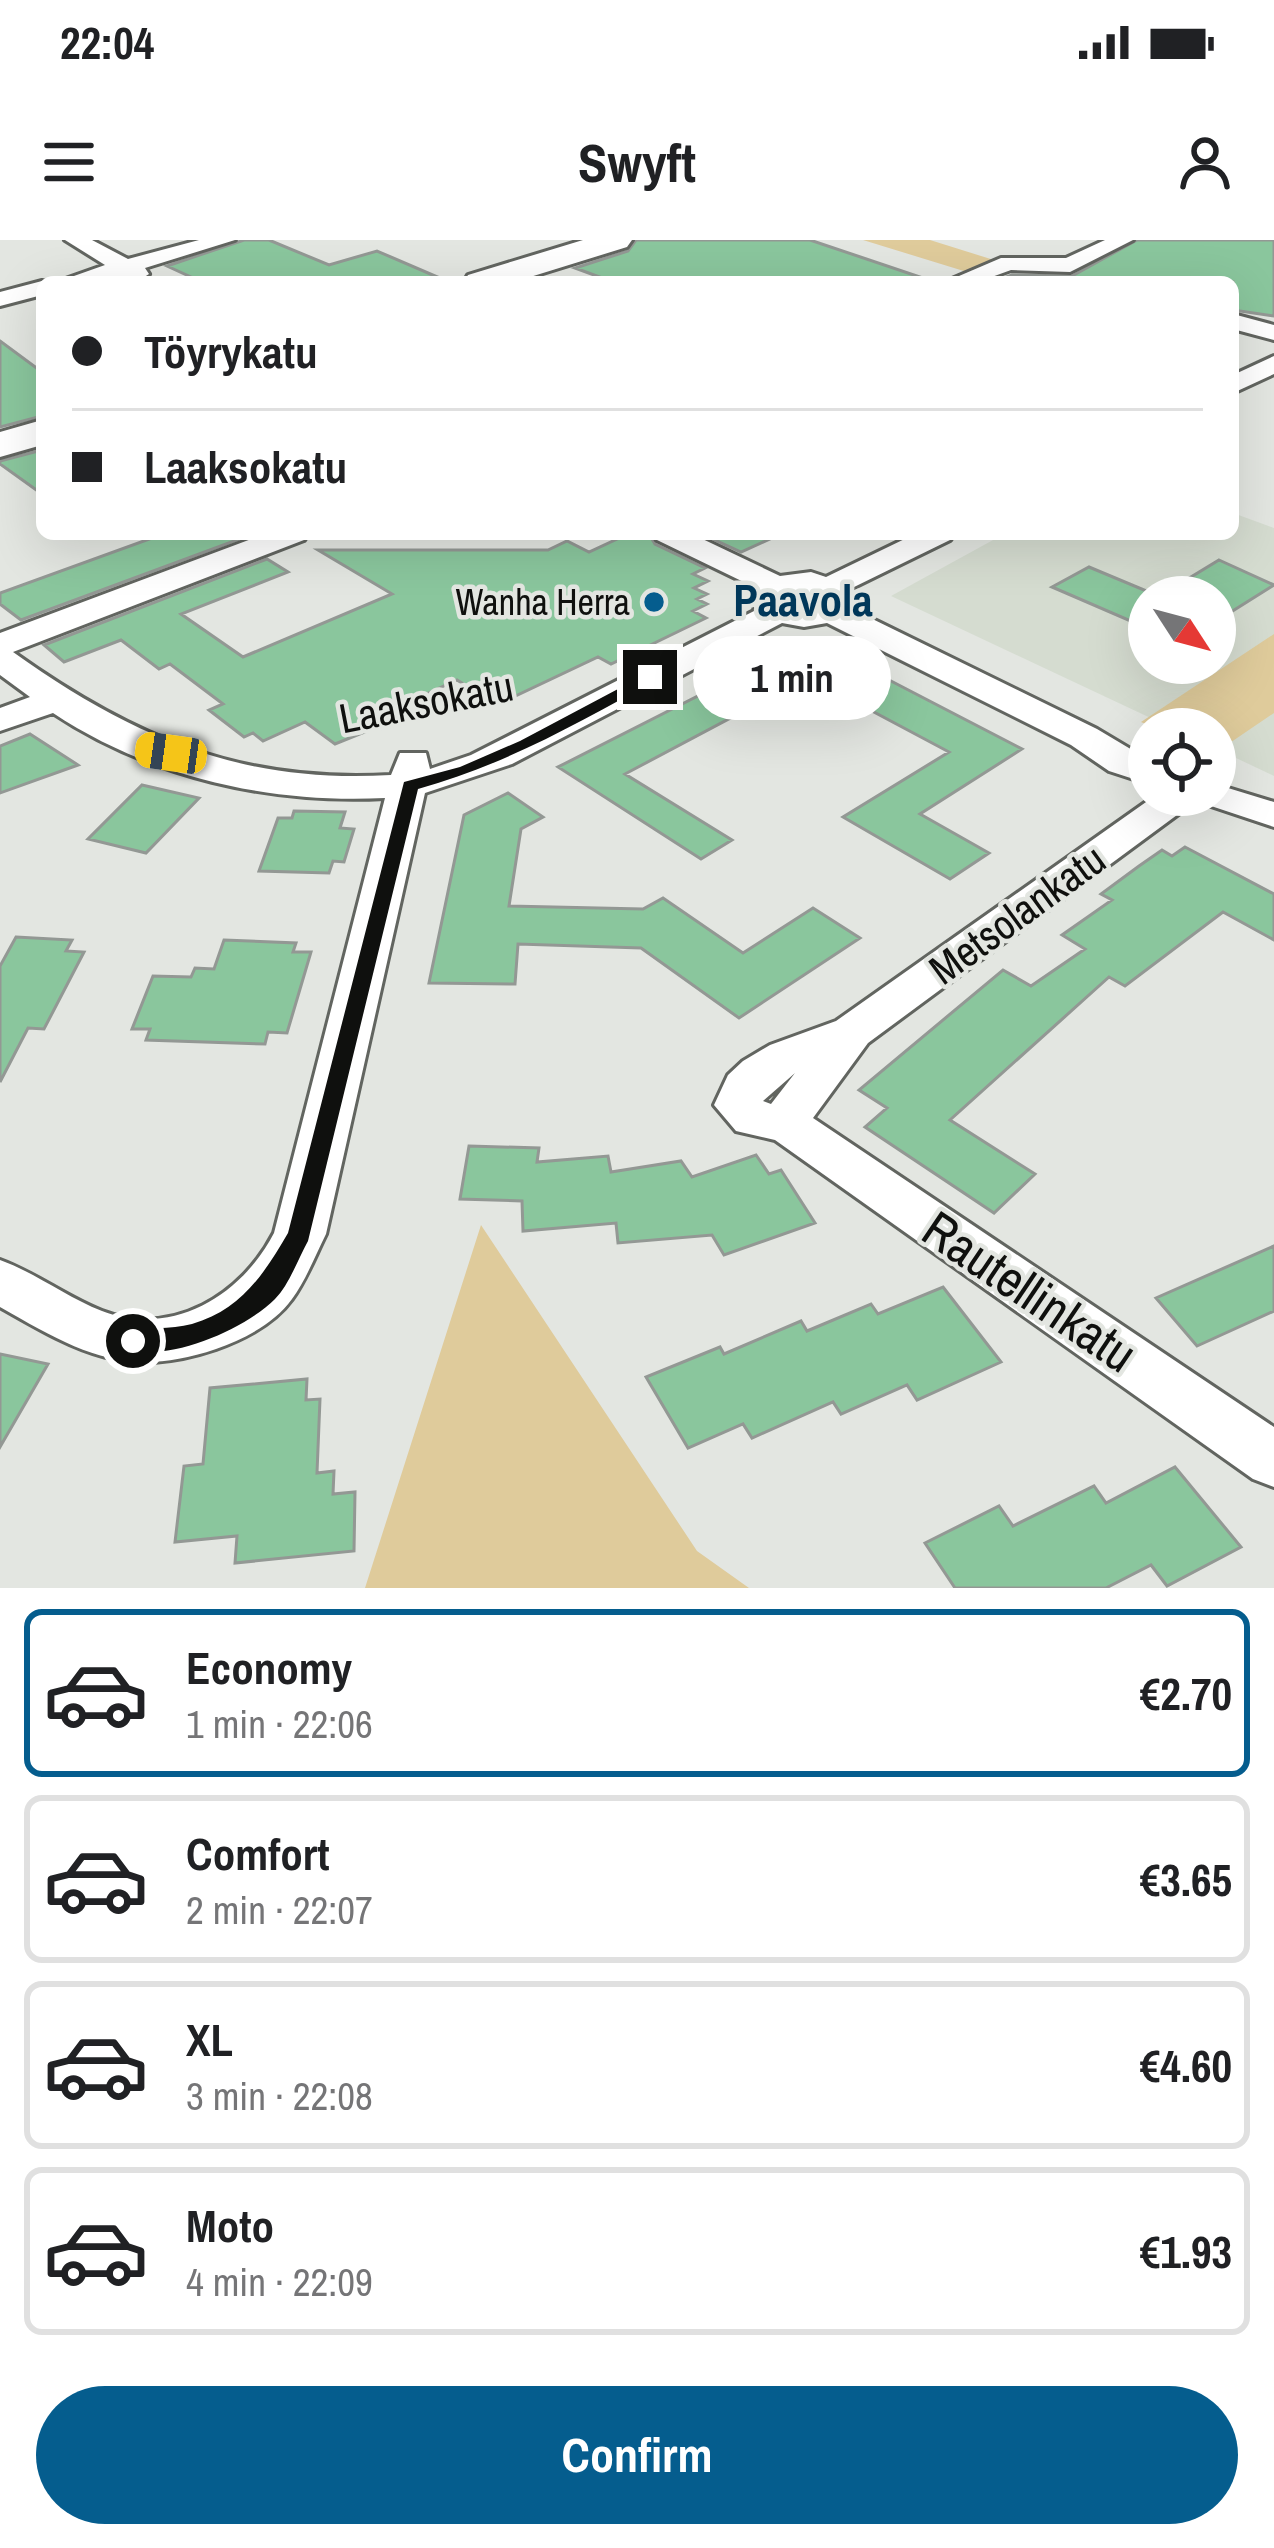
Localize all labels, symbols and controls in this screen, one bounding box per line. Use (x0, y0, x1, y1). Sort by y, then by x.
text: 22:04 (60, 12, 154, 73)
text: Swyft (578, 126, 696, 199)
icon: menu (36, 129, 102, 195)
icon: person (1172, 129, 1238, 195)
text: Töyrykatu (144, 321, 318, 382)
text: Laaksokatu (144, 436, 347, 497)
district label: Paavola (733, 569, 873, 630)
north arrow (1128, 576, 1236, 684)
map controls (1128, 576, 1236, 816)
place label: Wanha Herra (456, 578, 630, 626)
marker: Wanha Herra (641, 589, 667, 615)
callout: 1 min (692, 635, 890, 719)
route end (623, 650, 677, 704)
text: 1 min (750, 652, 834, 704)
street label: Laaksokatu (334, 658, 518, 746)
button: locate (1128, 708, 1236, 816)
car (133, 730, 209, 776)
street label: Metsolankatu (918, 831, 1116, 997)
street label: Rautellinkatu (910, 1194, 1150, 1388)
route start (106, 1314, 160, 1368)
text: Economy (186, 1637, 352, 1698)
icon: car (42, 1639, 150, 1747)
text: €2.70 (1140, 1663, 1232, 1724)
text: 1 min · 22:06 (186, 1698, 373, 1750)
text: Comfort (186, 1823, 329, 1884)
icon: car (42, 1825, 150, 1933)
text: €3.65 (1140, 1849, 1232, 1910)
text: 2 min · 22:07 (186, 1884, 373, 1936)
text: XL (186, 2009, 233, 2070)
icon: car (42, 2011, 150, 2119)
text: €4.60 (1140, 2035, 1232, 2096)
text: 3 min · 22:08 (186, 2070, 373, 2122)
text: Moto (186, 2195, 274, 2256)
icon: car (42, 2197, 150, 2305)
text: €1.93 (1140, 2221, 1232, 2282)
text: 4 min · 22:09 (186, 2256, 373, 2308)
button: Confirm (36, 2386, 1238, 2524)

